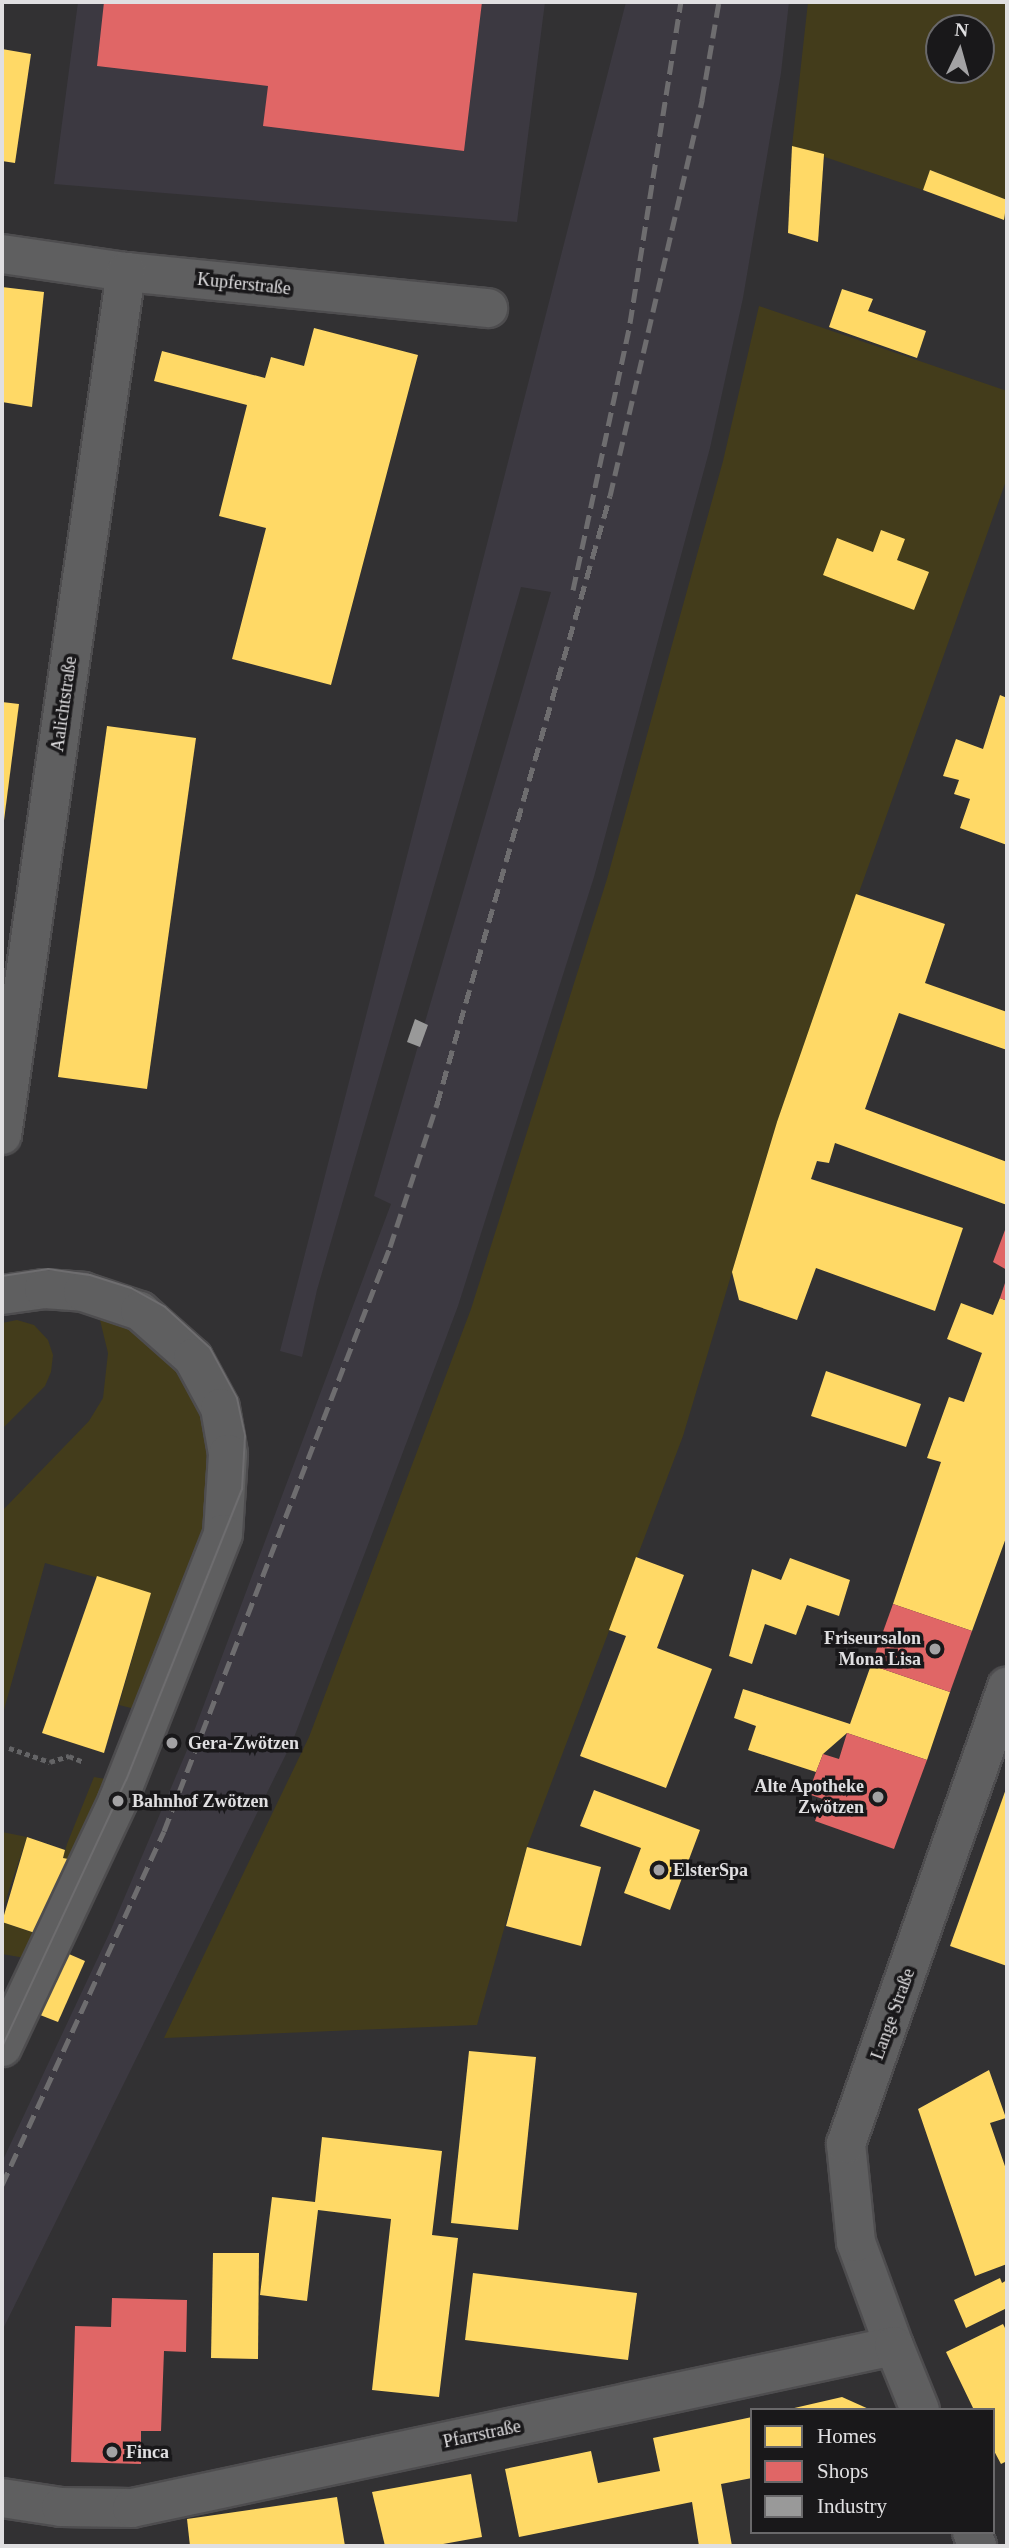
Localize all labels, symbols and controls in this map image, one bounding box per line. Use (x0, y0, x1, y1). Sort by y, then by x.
north arrow (925, 14, 995, 84)
text: N (954, 19, 969, 41)
street label: Kupferstraße (196, 268, 292, 300)
street label: Aalichtstraße (47, 655, 81, 753)
place label: Friseursalon Mona Lisa (824, 1628, 921, 1670)
marker: Friseursalon Mona Lisa (927, 1641, 943, 1657)
place label: Gera-Zwötzen (188, 1732, 299, 1754)
marker: Gera-Zwötzen (162, 1733, 182, 1753)
place label: Alte Apotheke Zwötzen (754, 1776, 864, 1818)
marker: Alte Apotheke Zwötzen (870, 1789, 886, 1805)
place label: Bahnhof Zwötzen (132, 1790, 269, 1812)
marker: Bahnhof Zwötzen (110, 1793, 126, 1809)
place label: ElsterSpa (673, 1859, 748, 1881)
marker: ElsterSpa (651, 1862, 667, 1878)
street label: Lange Straße (867, 1965, 919, 2063)
legend (750, 2408, 995, 2534)
street label: Pfarrstraße (441, 2415, 523, 2453)
text: Homes (817, 2424, 877, 2448)
place label: Finca (126, 2441, 169, 2463)
marker: Finca (104, 2444, 120, 2460)
text: Shops (817, 2459, 868, 2483)
text: Industry (817, 2494, 887, 2518)

